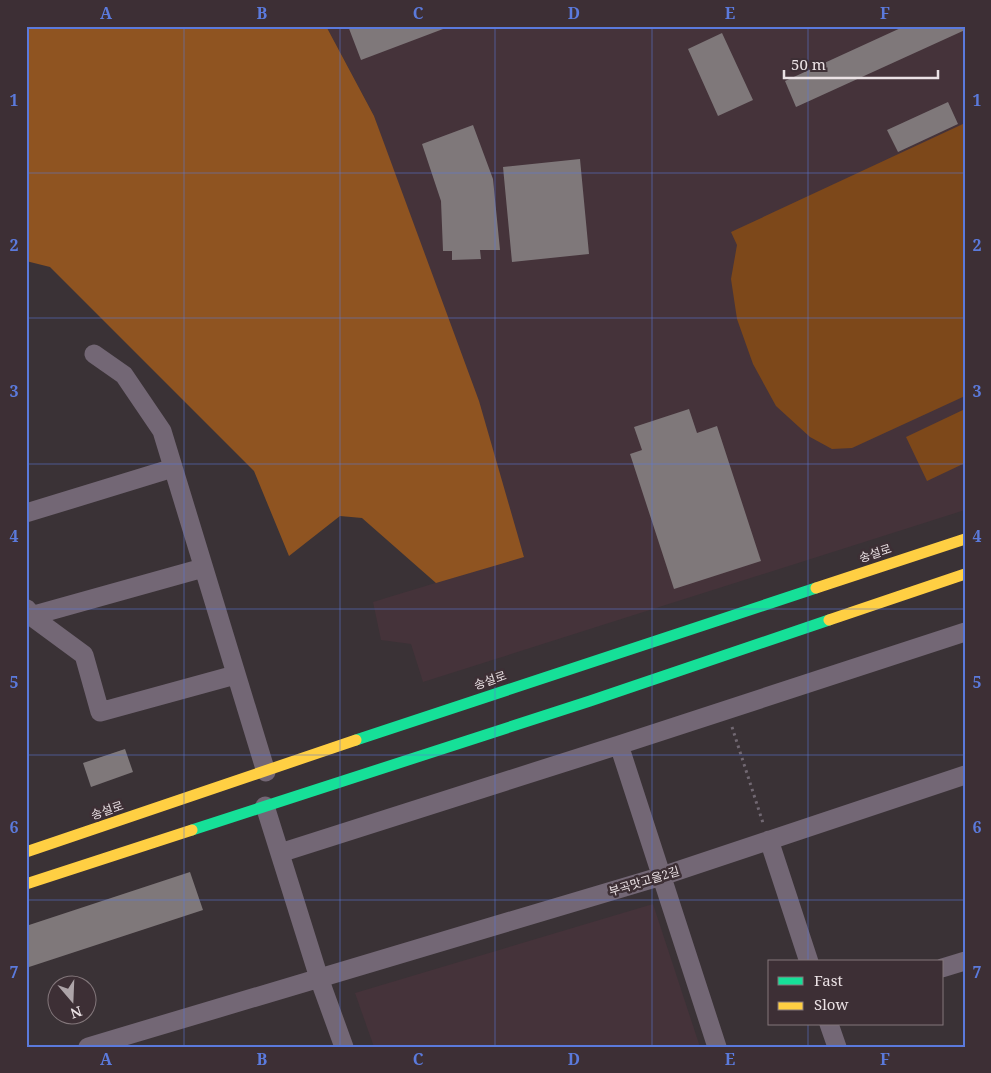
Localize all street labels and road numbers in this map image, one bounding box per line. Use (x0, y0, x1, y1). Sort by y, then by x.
street label: 송설로 (857, 540, 893, 566)
street label: 송설로 (472, 667, 508, 693)
street label: 송설로 (89, 797, 125, 823)
street label: 부곡맛고을2길 (607, 862, 681, 900)

